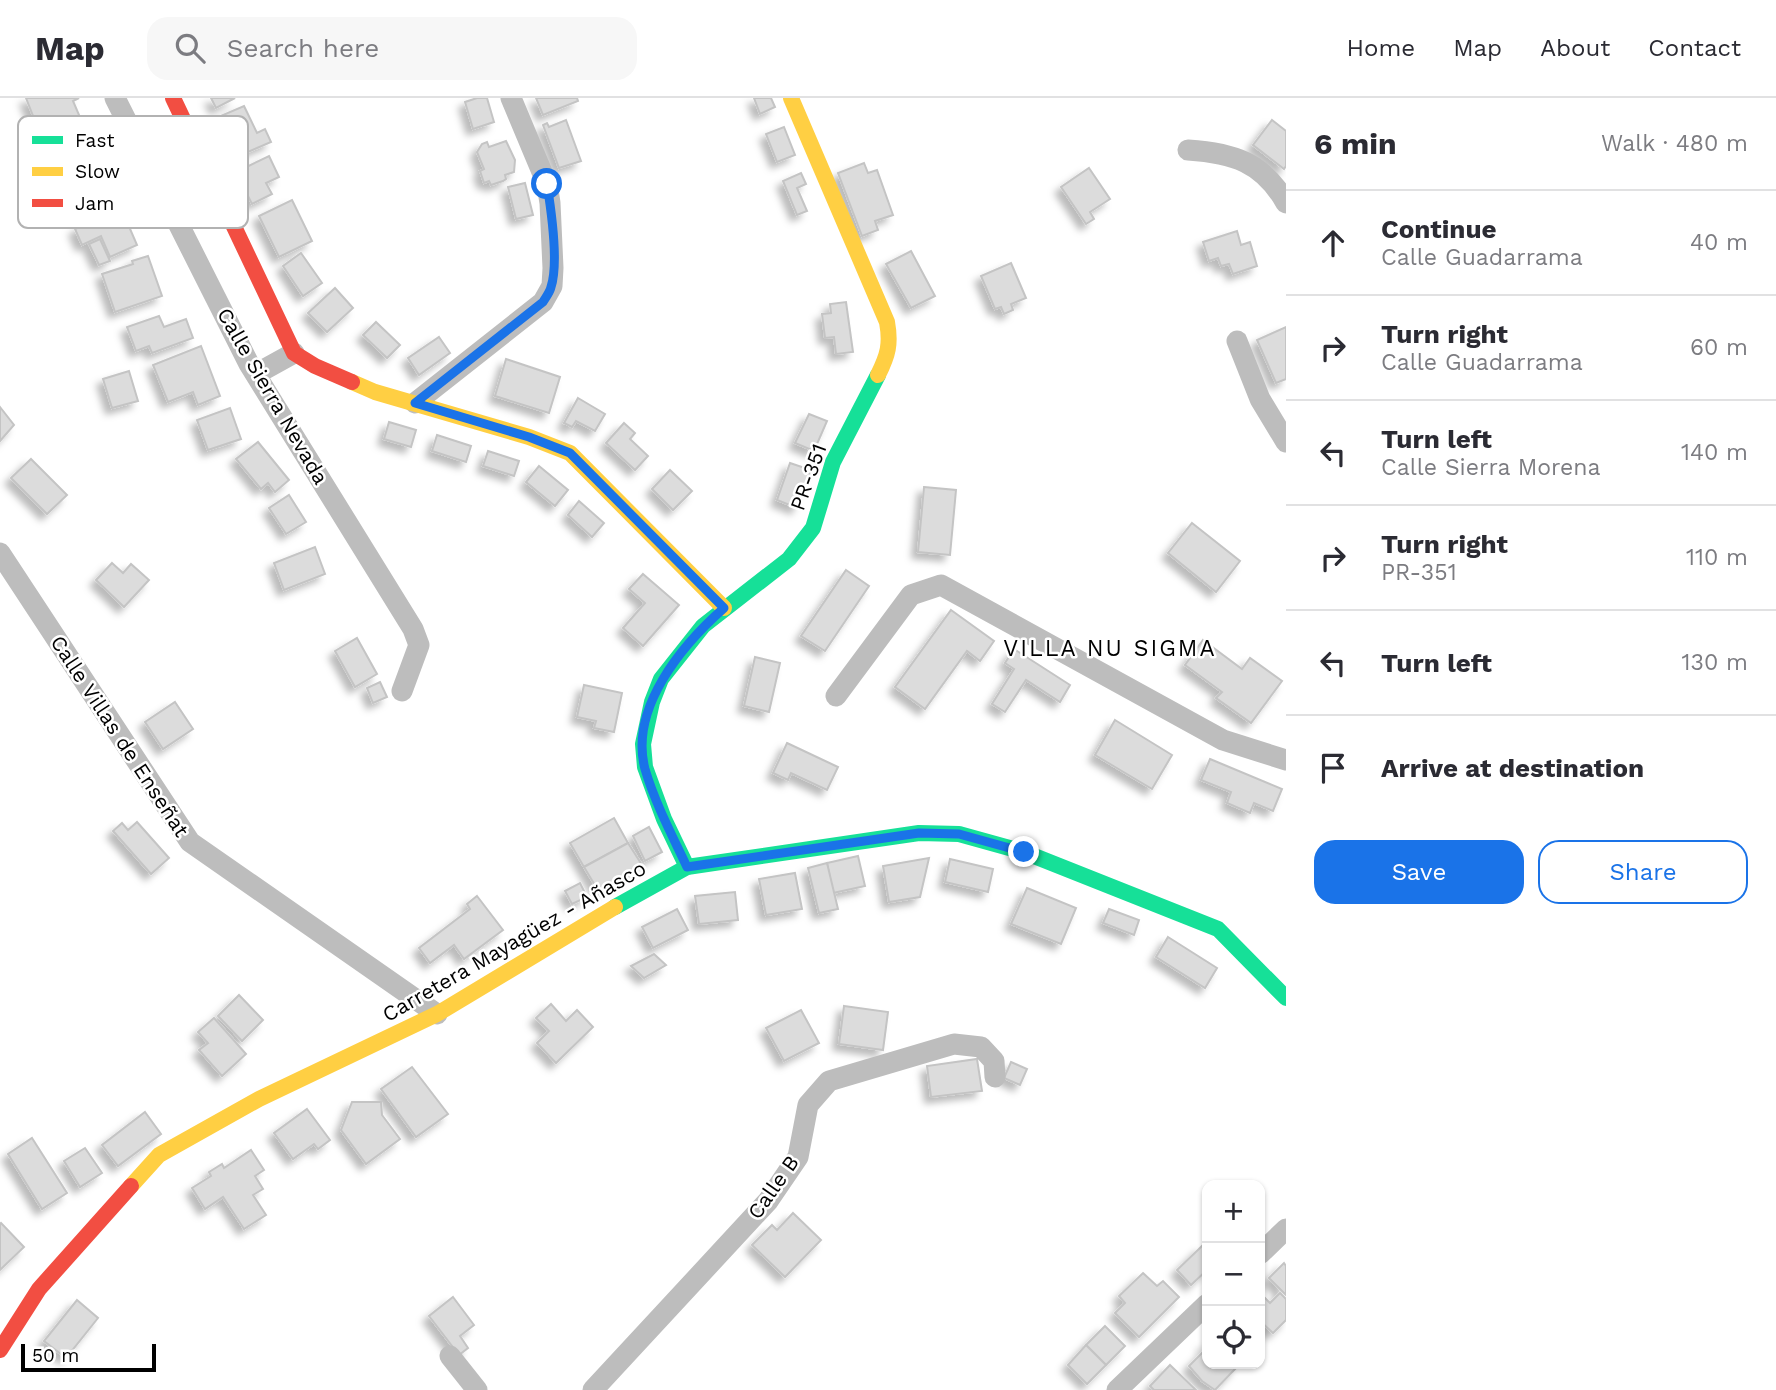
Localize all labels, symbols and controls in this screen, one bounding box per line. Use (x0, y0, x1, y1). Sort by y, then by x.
search box (147, 17, 637, 80)
text: Map (35, 29, 105, 68)
icon: search (171, 29, 209, 67)
text: Search here (227, 33, 379, 63)
text: Home (1347, 34, 1415, 62)
text: Map (1453, 34, 1502, 62)
text: About (1540, 34, 1610, 62)
text: Contact (1648, 34, 1741, 62)
legend (18, 116, 248, 228)
text: 6 min (1314, 126, 1397, 161)
text: Fast (75, 129, 114, 152)
text: Walk · 480 m (1601, 130, 1748, 157)
text: Slow (75, 160, 120, 183)
route start (531, 168, 562, 199)
text: Jam (75, 192, 114, 215)
text: Continue (1381, 214, 1497, 244)
icon: ahead (1314, 224, 1352, 262)
text: 40 m (1690, 229, 1748, 256)
text: Calle Guadarrama (1381, 244, 1583, 271)
street label: Calle Sierra Nevada (212, 303, 334, 489)
text: Turn right (1381, 319, 1508, 349)
icon: right (1314, 329, 1352, 367)
text: 60 m (1690, 334, 1748, 361)
text: Calle Guadarrama (1381, 349, 1583, 376)
text: Turn left (1381, 424, 1492, 454)
icon: left (1314, 434, 1352, 472)
text: 140 m (1681, 439, 1748, 466)
street label: PR-351 (784, 440, 832, 514)
text: Calle Sierra Morena (1381, 454, 1601, 481)
text: Turn right (1381, 529, 1508, 559)
icon: right (1314, 539, 1352, 577)
text: 110 m (1686, 544, 1748, 571)
text: PR-351 (1381, 559, 1457, 586)
street label: Calle Villas de Enseñat (45, 631, 195, 842)
district label: VILLA NU SIGMA (1003, 635, 1217, 662)
icon: left (1314, 644, 1352, 682)
text: Turn left (1381, 648, 1492, 678)
text: 130 m (1682, 649, 1748, 676)
icon: arrive (1314, 749, 1352, 787)
text: Arrive at destination (1381, 753, 1644, 783)
route end (1008, 836, 1039, 867)
button: Save (1314, 840, 1524, 904)
button: Share (1538, 840, 1748, 904)
street label: Carretera Mayagüez - Añasco (378, 855, 650, 1027)
street label: Calle B (742, 1150, 804, 1224)
map controls (1202, 1180, 1265, 1369)
button: + (1202, 1180, 1265, 1243)
button: − (1202, 1243, 1265, 1306)
button: locate (1202, 1306, 1265, 1369)
scale bar (21, 1341, 156, 1373)
text: 50 m (32, 1344, 79, 1367)

